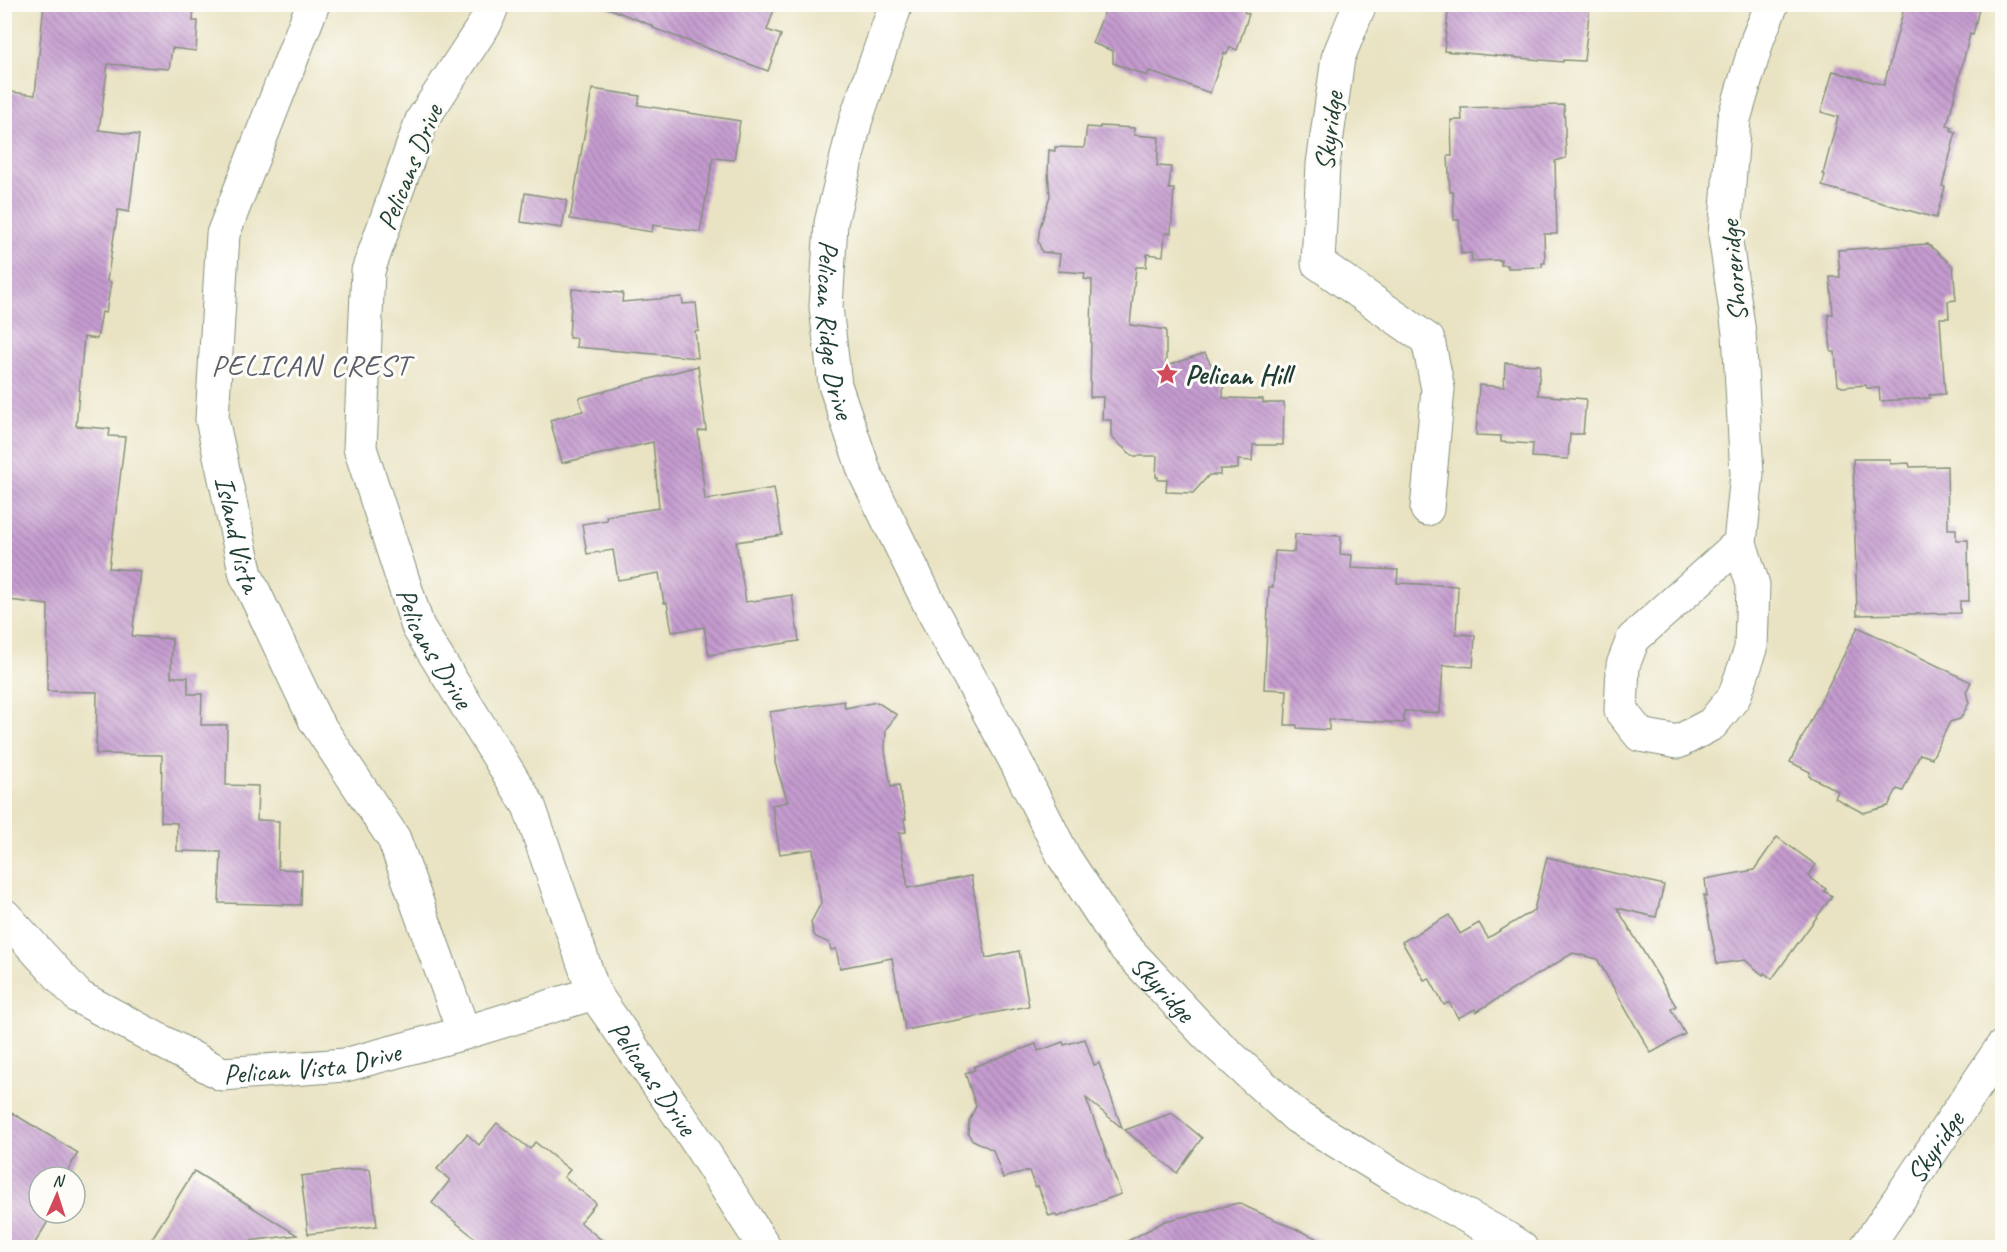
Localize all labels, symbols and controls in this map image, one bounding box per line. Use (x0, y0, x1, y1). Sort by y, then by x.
street label: Skyridge (1306, 88, 1351, 172)
street label: Pelicans Drive (369, 98, 451, 235)
street label: Shoreridge (1711, 217, 1755, 323)
street label: Pelican Ridge Drive (808, 239, 863, 425)
district label: PELICAN CREST (211, 346, 415, 384)
place label: Pelican Hill (1185, 357, 1296, 392)
place icon: Pelican Hill (1154, 361, 1180, 387)
street label: Island Vista (207, 473, 270, 600)
street label: Pelicans Drive (389, 584, 482, 716)
street label: Skyridge (1123, 948, 1204, 1031)
street label: Pelicans Drive (601, 1014, 706, 1144)
street label: Pelican Vista Drive (222, 1033, 406, 1092)
street label: Skyridge (1898, 1103, 1973, 1190)
north arrow (27, 1165, 87, 1225)
text: N (52, 1171, 66, 1191)

